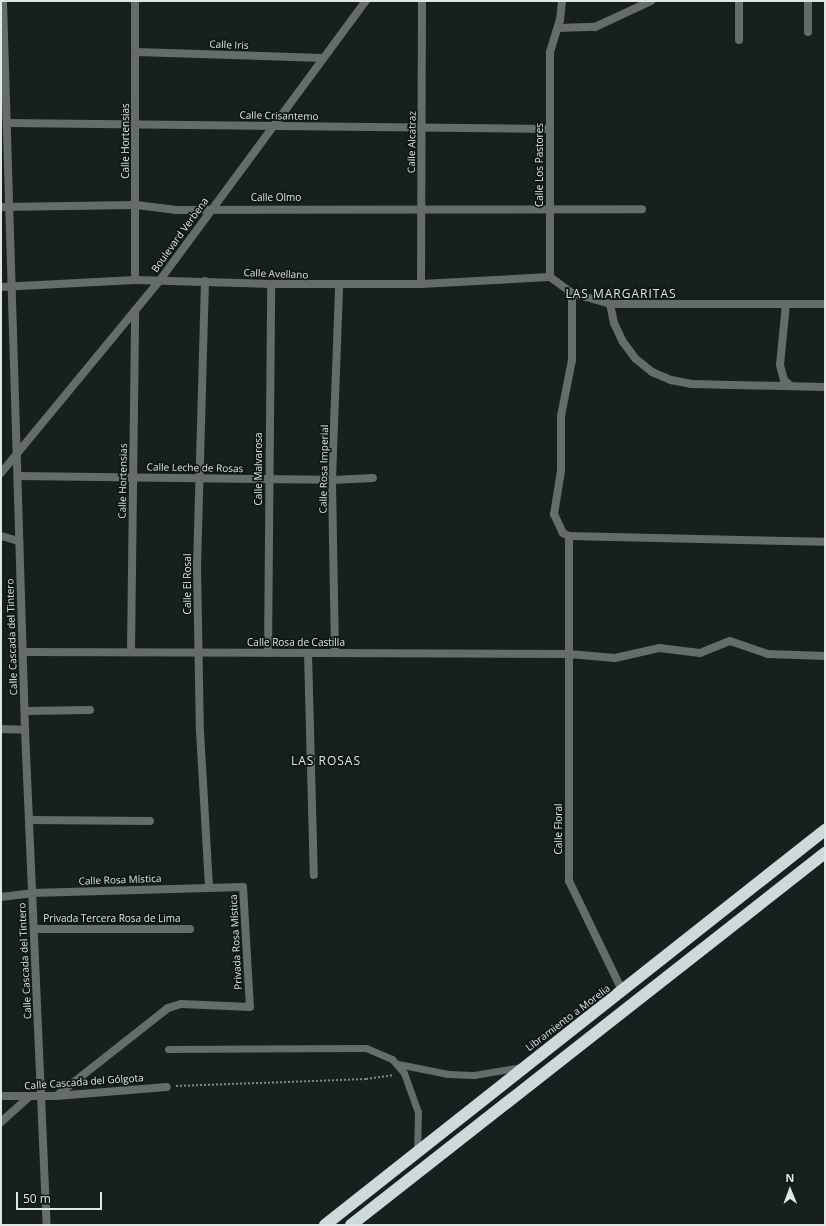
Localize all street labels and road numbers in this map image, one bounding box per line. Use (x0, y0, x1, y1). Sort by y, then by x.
street label: Calle Iris (209, 38, 249, 52)
street label: Calle Hortensias (120, 103, 132, 179)
street label: Calle Crisantemo (239, 109, 319, 123)
street label: Calle Alcatraz (405, 111, 419, 173)
street label: Calle Los Pastores (534, 123, 546, 207)
street label: Calle Olmo (251, 192, 301, 204)
street label: Boulevard Verbena (149, 195, 211, 275)
street label: Calle Avellano (243, 267, 309, 281)
street label: Calle Rosa Imperial (317, 425, 331, 513)
street label: Calle Malvarosa (253, 432, 265, 506)
street label: Calle Hortensias (116, 443, 130, 519)
street label: Calle Leche de Rosas (147, 461, 243, 475)
street label: Calle El Rosal (182, 554, 194, 614)
street label: Calle Cascada del Tintero (4, 578, 20, 696)
street label: Calle Rosa de Castilla (247, 637, 345, 649)
street label: Calle Floral (553, 804, 565, 854)
street label: Calle Rosa Mística (78, 873, 162, 887)
street label: Privada Rosa Mística (228, 894, 244, 990)
street label: Calle Cascada del Tintero (16, 902, 34, 1020)
street label: Privada Tercera Rosa de Lima (43, 913, 181, 925)
street label: Libramiento a Morelia (523, 982, 613, 1054)
street label: Calle Cascada del Gólgota (24, 1072, 144, 1092)

